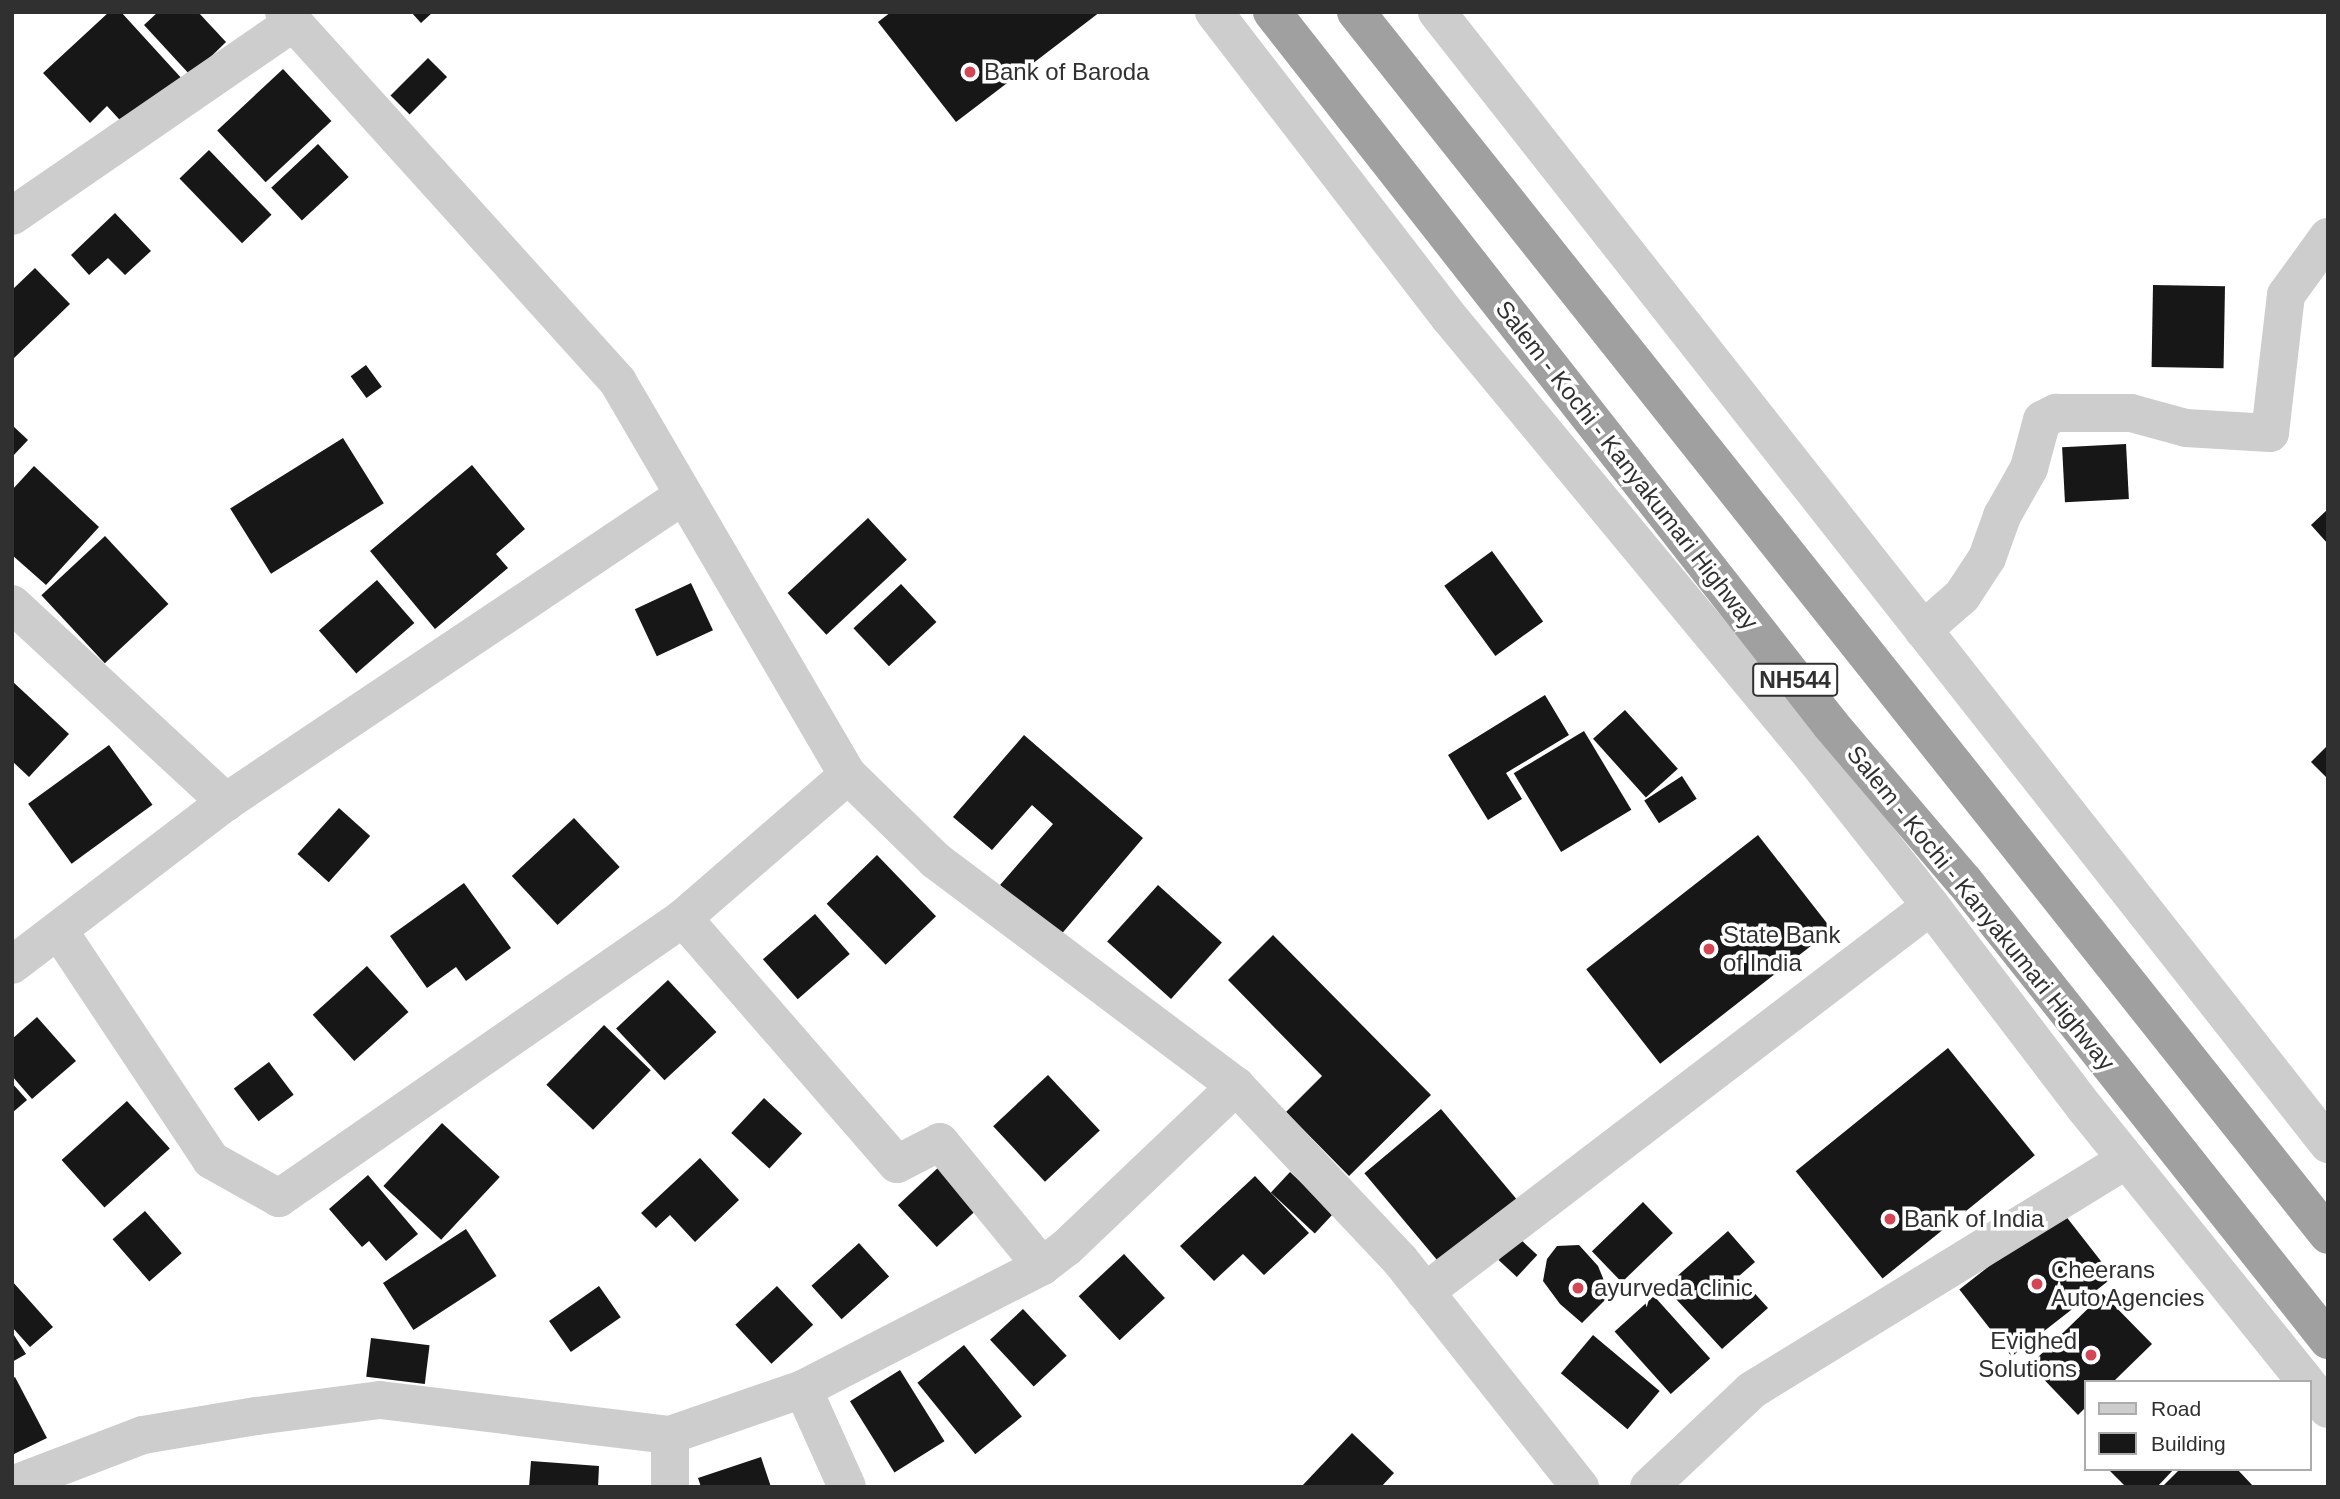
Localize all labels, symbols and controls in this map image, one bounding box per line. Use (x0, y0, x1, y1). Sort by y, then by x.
place label: Bank of Baroda (984, 58, 1149, 86)
marker: Bank of Baroda (962, 64, 978, 80)
street label: Salem - Kochi - Kanyakumari Highway (1490, 295, 1764, 635)
road number: NH544 (1751, 660, 1839, 700)
street label: Salem - Kochi - Kanyakumari Highway (1841, 740, 2121, 1076)
place label: State Bank of India (1723, 921, 1840, 977)
marker: State Bank of India (1701, 941, 1717, 957)
place label: Bank of India (1904, 1205, 2044, 1233)
marker: Bank of India (1882, 1211, 1898, 1227)
place label: Cheerans Auto Agencies (2051, 1256, 2206, 1312)
place label: ayurveda clinic (1594, 1274, 1753, 1302)
marker: Cheerans Auto Agencies (2029, 1276, 2045, 1292)
marker: ayurveda clinic (1568, 1278, 1588, 1298)
place label: Evighed Solutions (1978, 1327, 2077, 1383)
marker: Evighed Solutions (2083, 1347, 2099, 1363)
legend (2084, 1380, 2312, 1471)
text: Road (2151, 1397, 2201, 1420)
text: Building (2151, 1432, 2226, 1455)

